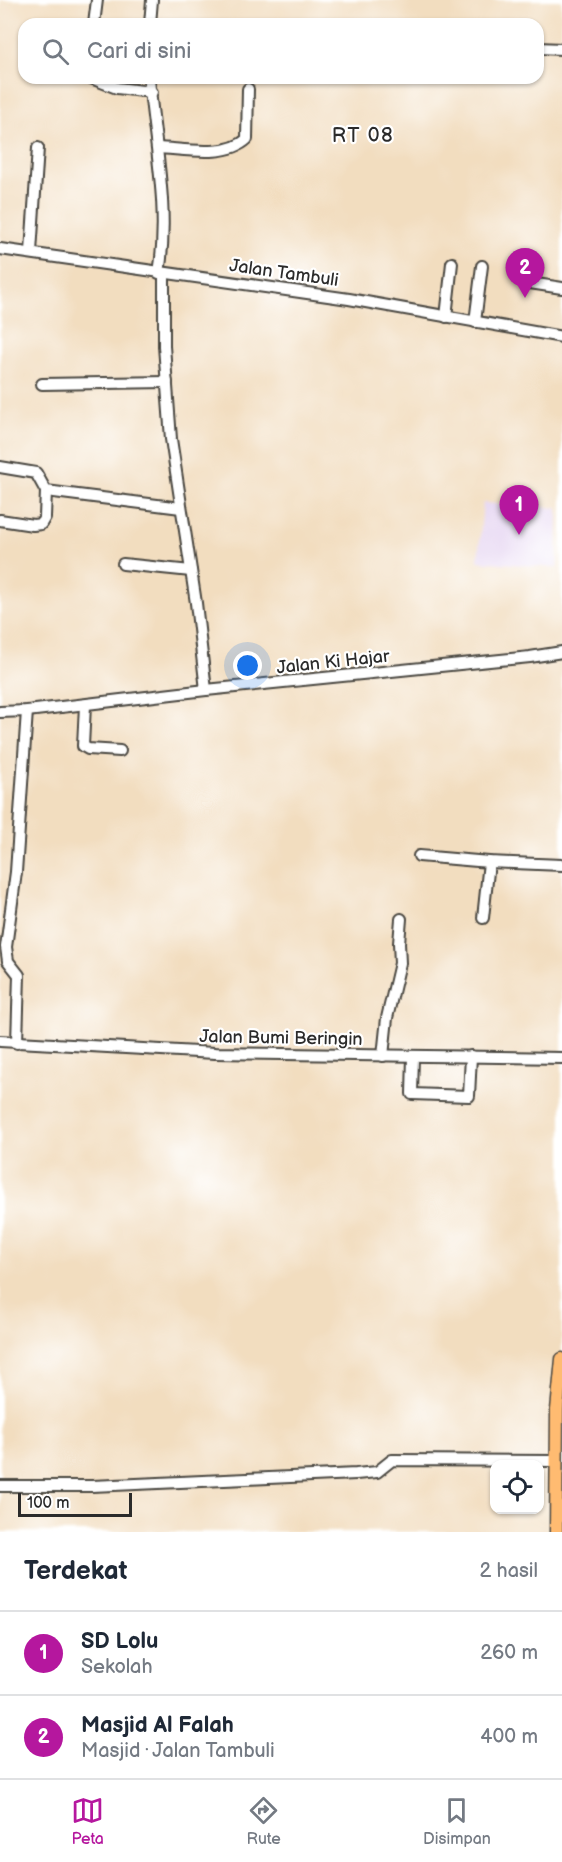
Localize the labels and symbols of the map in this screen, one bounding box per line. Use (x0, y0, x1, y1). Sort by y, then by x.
district label: RT 08 (332, 124, 394, 148)
pin: 2 (506, 248, 544, 298)
street label: Jalan Tambuli (228, 255, 340, 291)
pin: 1 (500, 486, 538, 535)
street label: Jalan Ki Hajar (276, 646, 391, 678)
your location (233, 651, 262, 680)
street label: Jalan Bumi Beringin (199, 1026, 363, 1050)
scale bar (18, 1490, 132, 1518)

